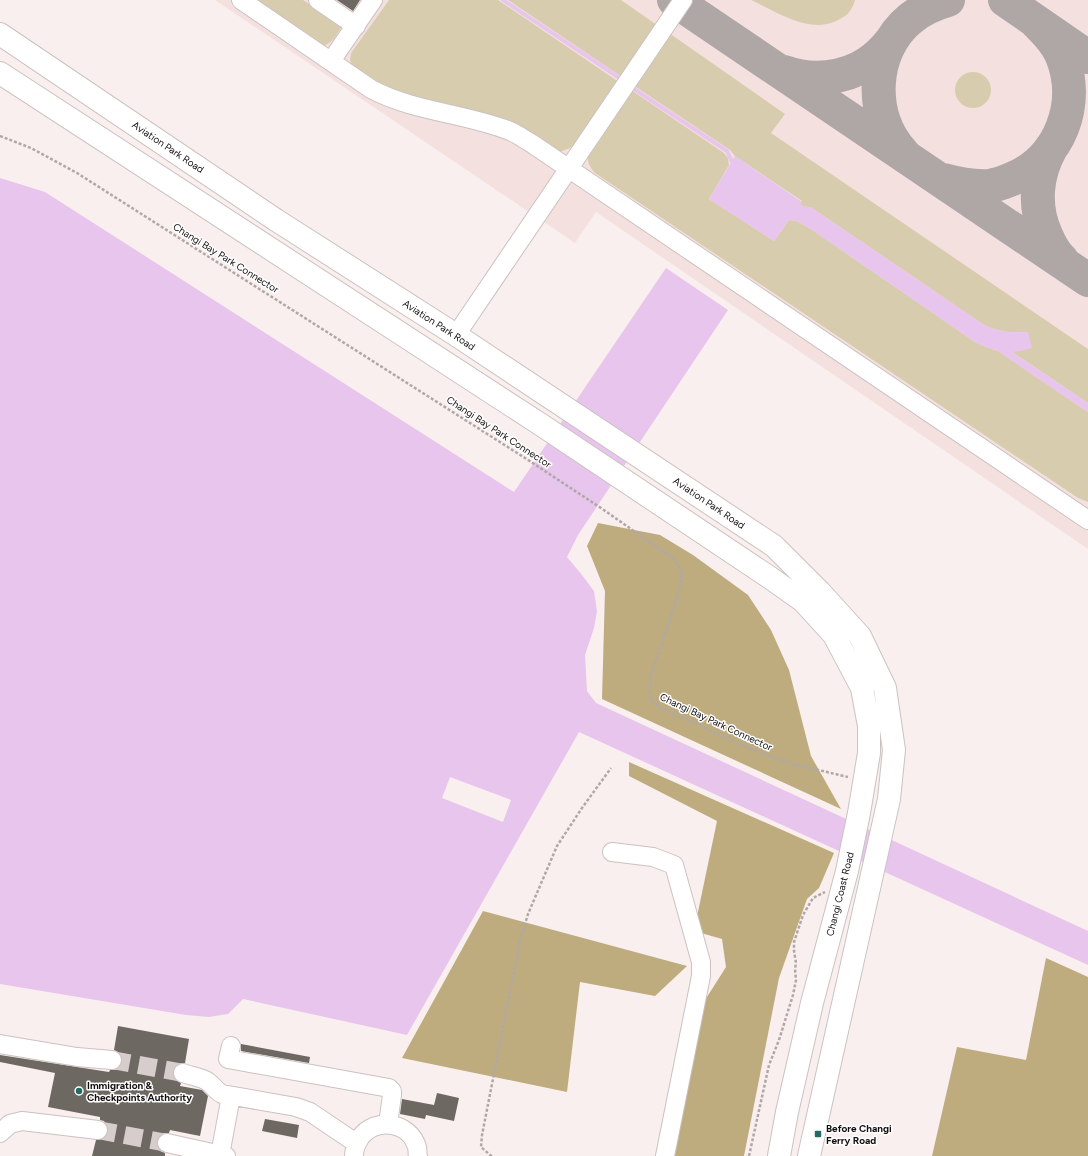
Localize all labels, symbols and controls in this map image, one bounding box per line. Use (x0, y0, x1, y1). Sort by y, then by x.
street label: Aviation Park Road (130, 118, 206, 176)
street label: Changi Bay Park Connector (171, 220, 282, 296)
street label: Aviation Park Road (400, 297, 478, 353)
street label: Changi Bay Park Connector (444, 393, 554, 471)
street label: Aviation Park Road (671, 474, 747, 532)
street label: Changi Bay Park Connector (658, 690, 775, 754)
street label: Changi Coast Road (823, 850, 857, 937)
place label: Immigration & Checkpoints Authority (87, 1079, 192, 1104)
marker: Immigration & Checkpoints Authority (74, 1086, 84, 1096)
place label: Before Changi Ferry Road (826, 1122, 892, 1147)
marker: Before Changi Ferry Road (813, 1129, 823, 1139)

